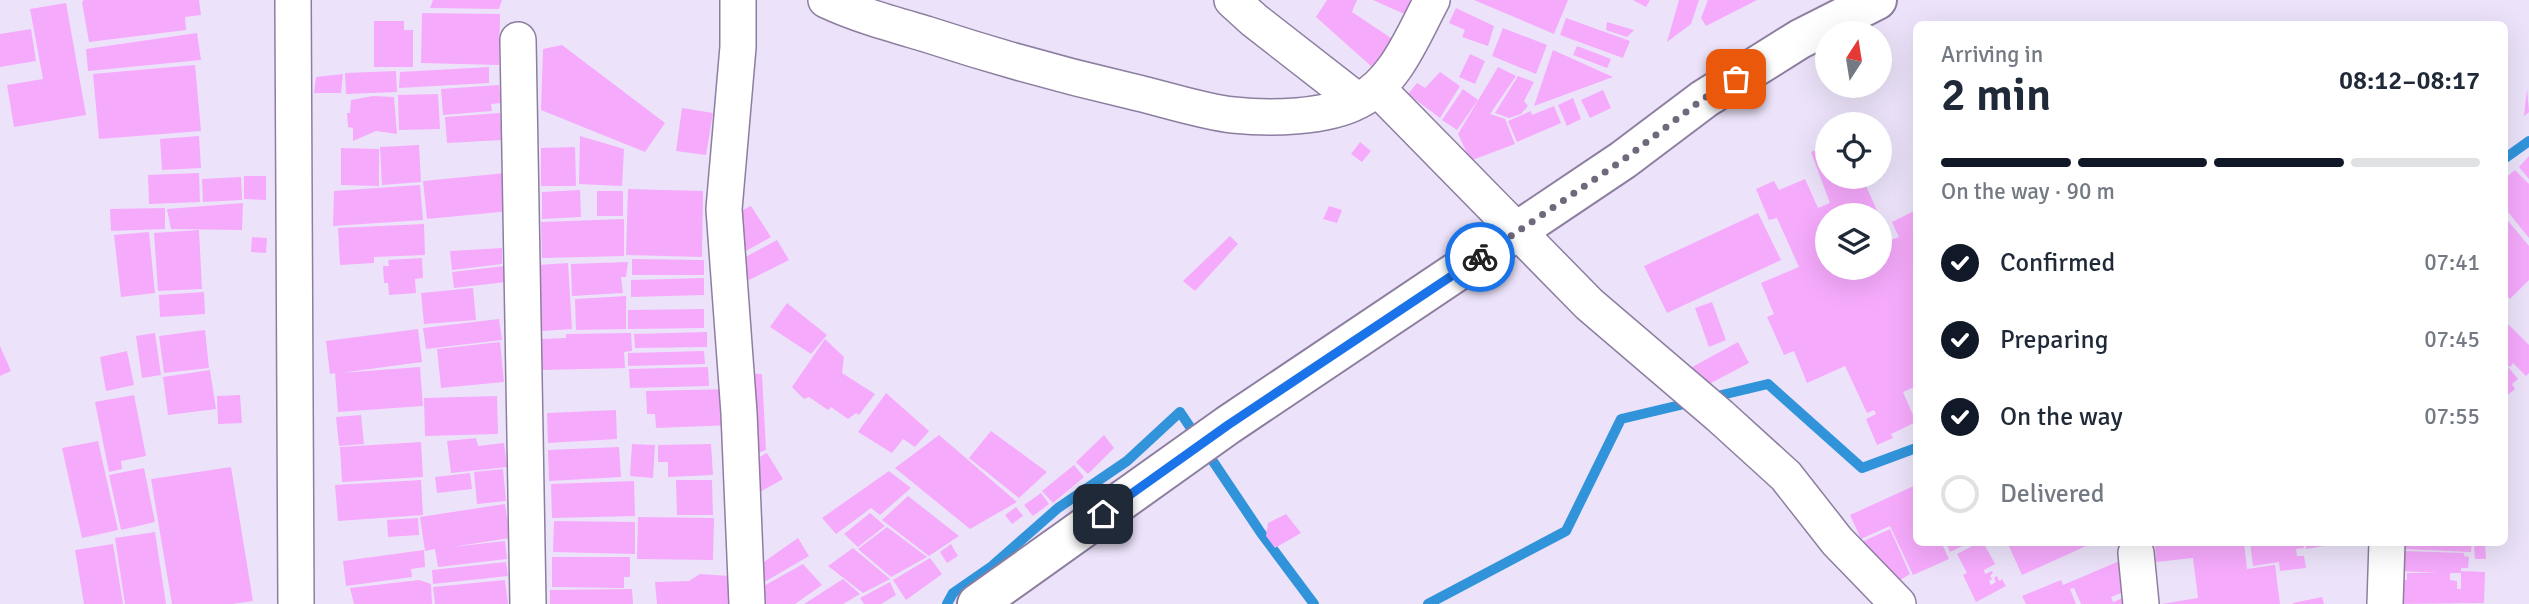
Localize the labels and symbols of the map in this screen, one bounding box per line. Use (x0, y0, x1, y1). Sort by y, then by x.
north arrow (1815, 21, 1892, 98)
pin (1706, 49, 1766, 109)
courier (1445, 222, 1515, 292)
pin (1073, 484, 1133, 544)

